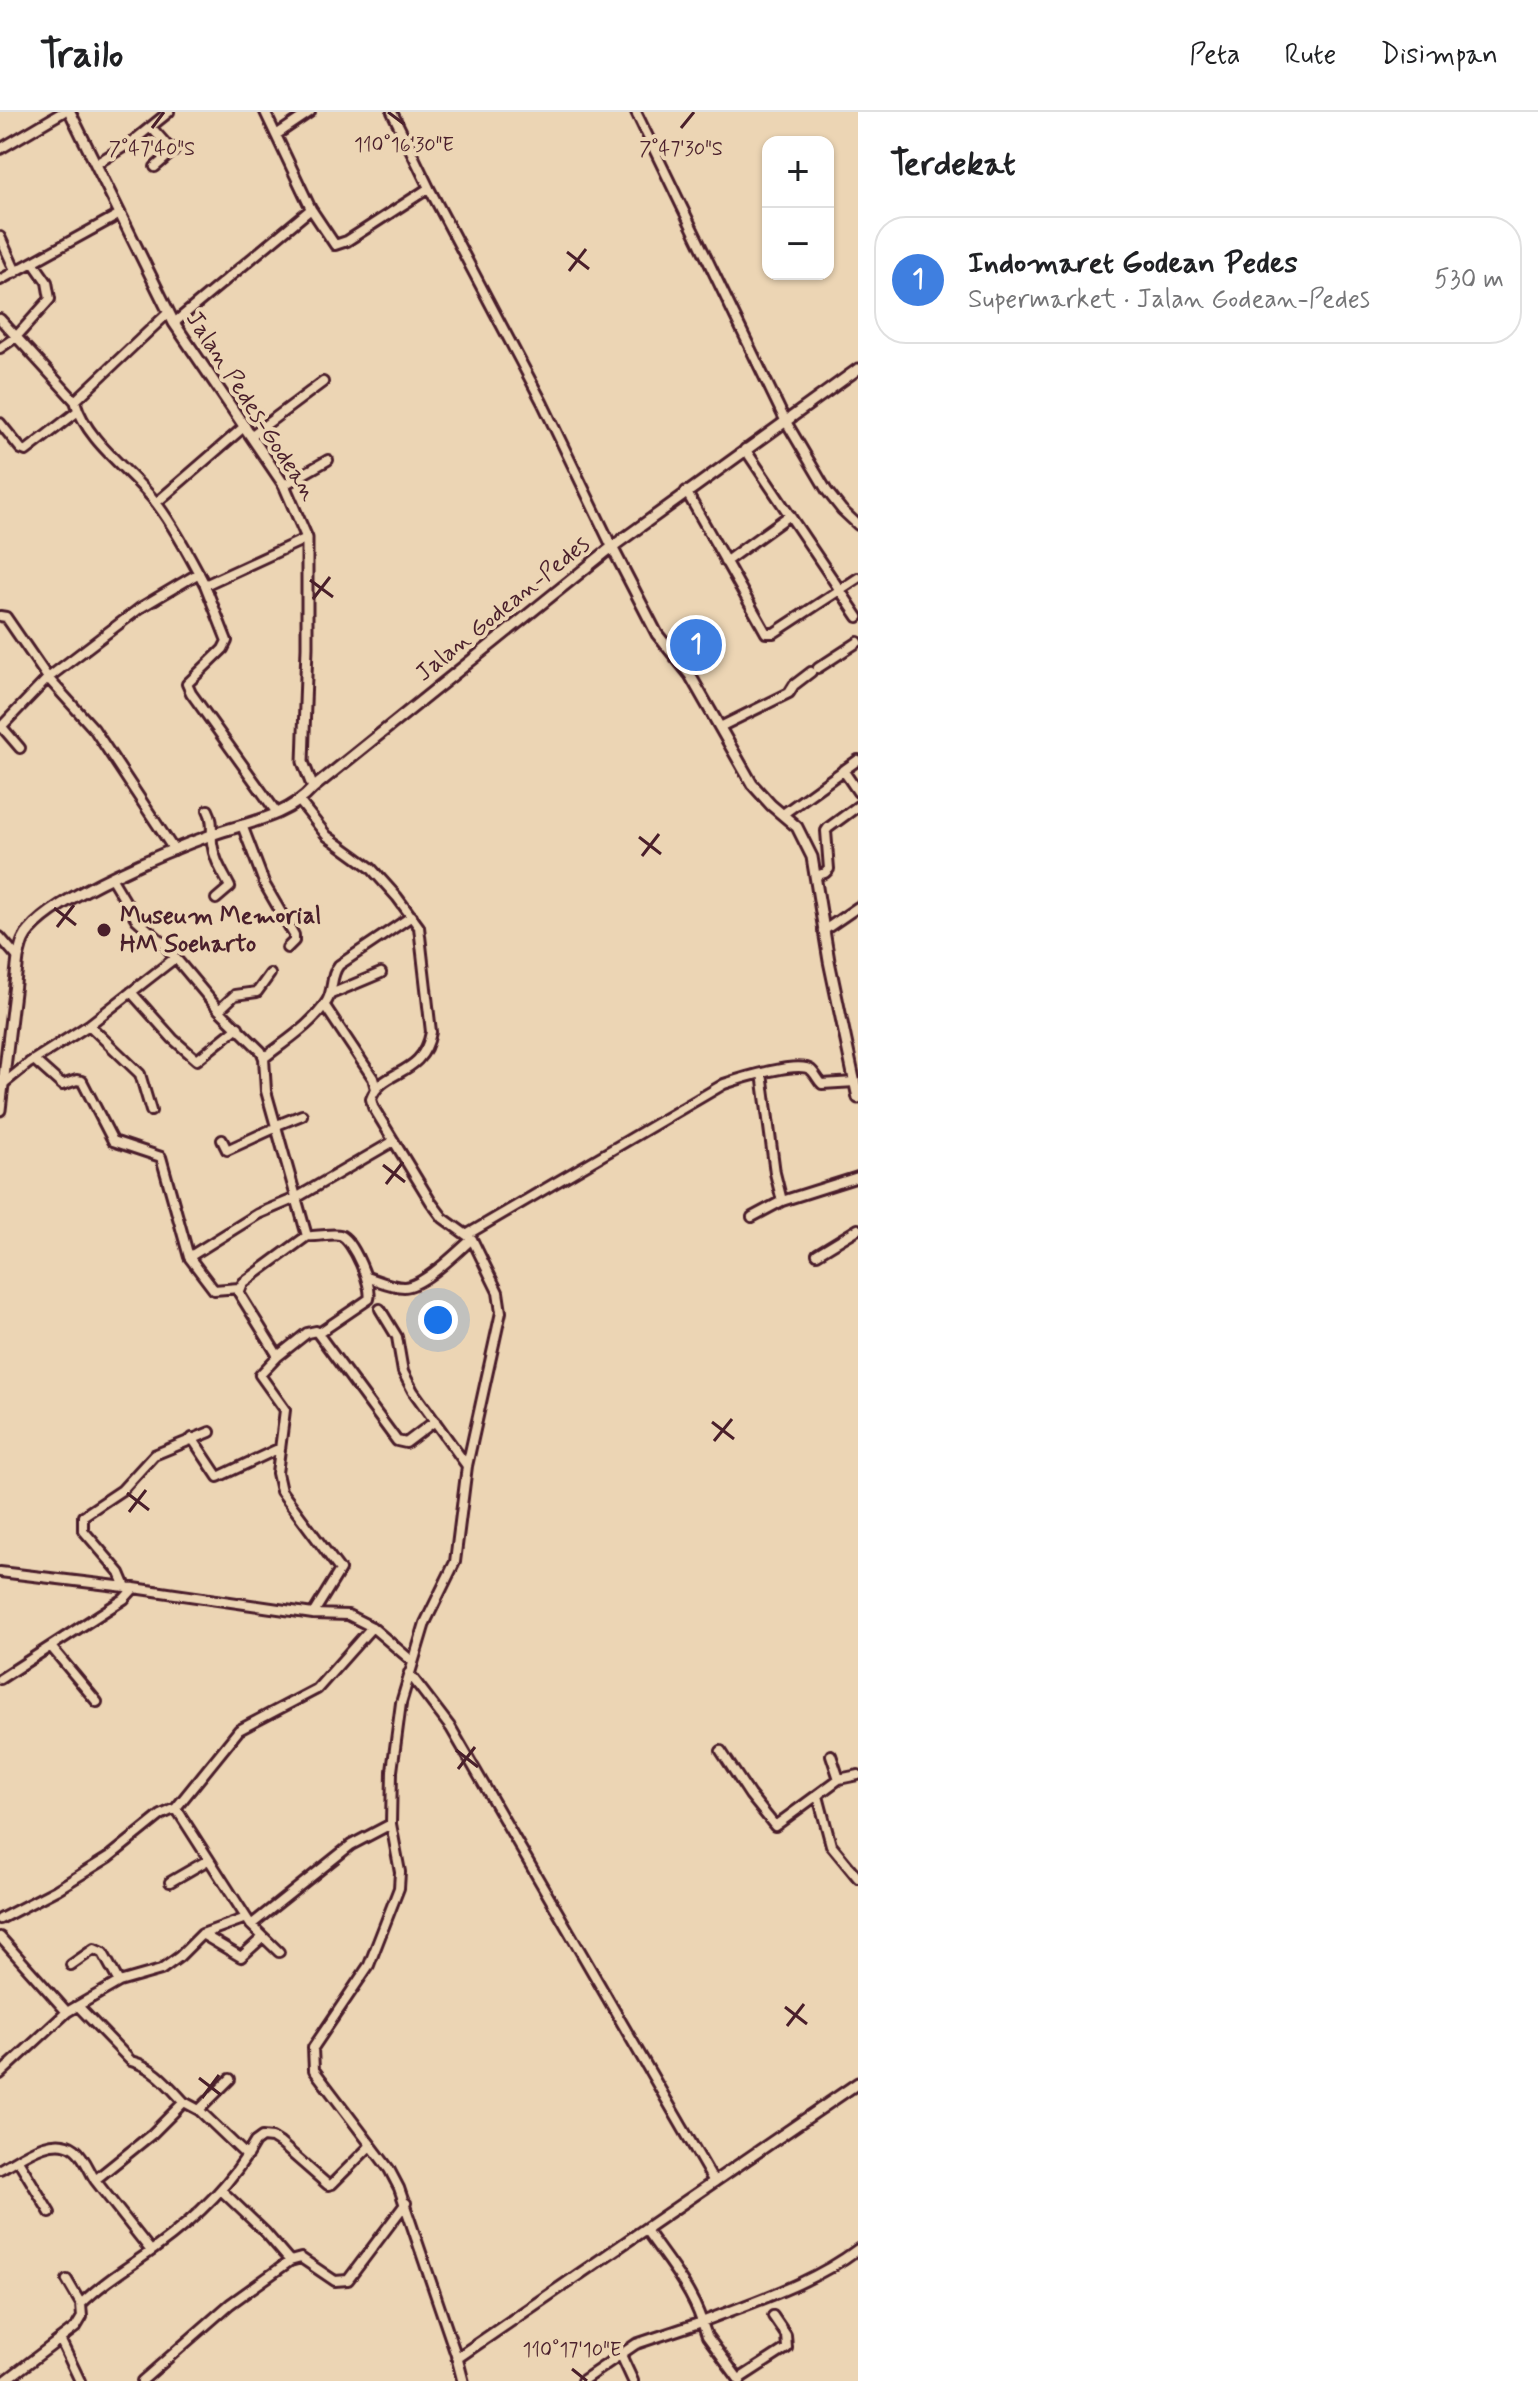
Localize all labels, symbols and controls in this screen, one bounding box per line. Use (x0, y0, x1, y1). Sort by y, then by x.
text: Trailo (40, 31, 123, 80)
text: Peta (1189, 37, 1240, 74)
text: Rute (1284, 37, 1336, 74)
text: Disimpan (1380, 37, 1498, 74)
text: 110°16'30"E (354, 132, 454, 159)
text: 7°47'40"S (109, 136, 195, 163)
text: 7°47'30"S (639, 136, 723, 163)
map controls (762, 136, 834, 280)
button: + (762, 136, 834, 208)
text: Terdekat (890, 142, 1016, 187)
button: − (762, 208, 834, 280)
text: Indomaret Godean Pedes (968, 244, 1298, 283)
text: 1 (912, 263, 924, 297)
text: 530 m (1434, 263, 1504, 297)
text: Supermarket · Jalan Godean-Pedes (968, 283, 1370, 317)
street label: Jalan Pedes-Godean (178, 305, 324, 507)
street label: Jalan Godean-Pedes (409, 529, 597, 689)
pin: 1 (670, 615, 722, 675)
place label: Museum Memorial HM Soeharto (120, 901, 321, 960)
marker: Museum Memorial HM Soeharto (95, 921, 113, 939)
your location (418, 1300, 458, 1340)
text: 110°17'10"E (523, 2337, 621, 2364)

